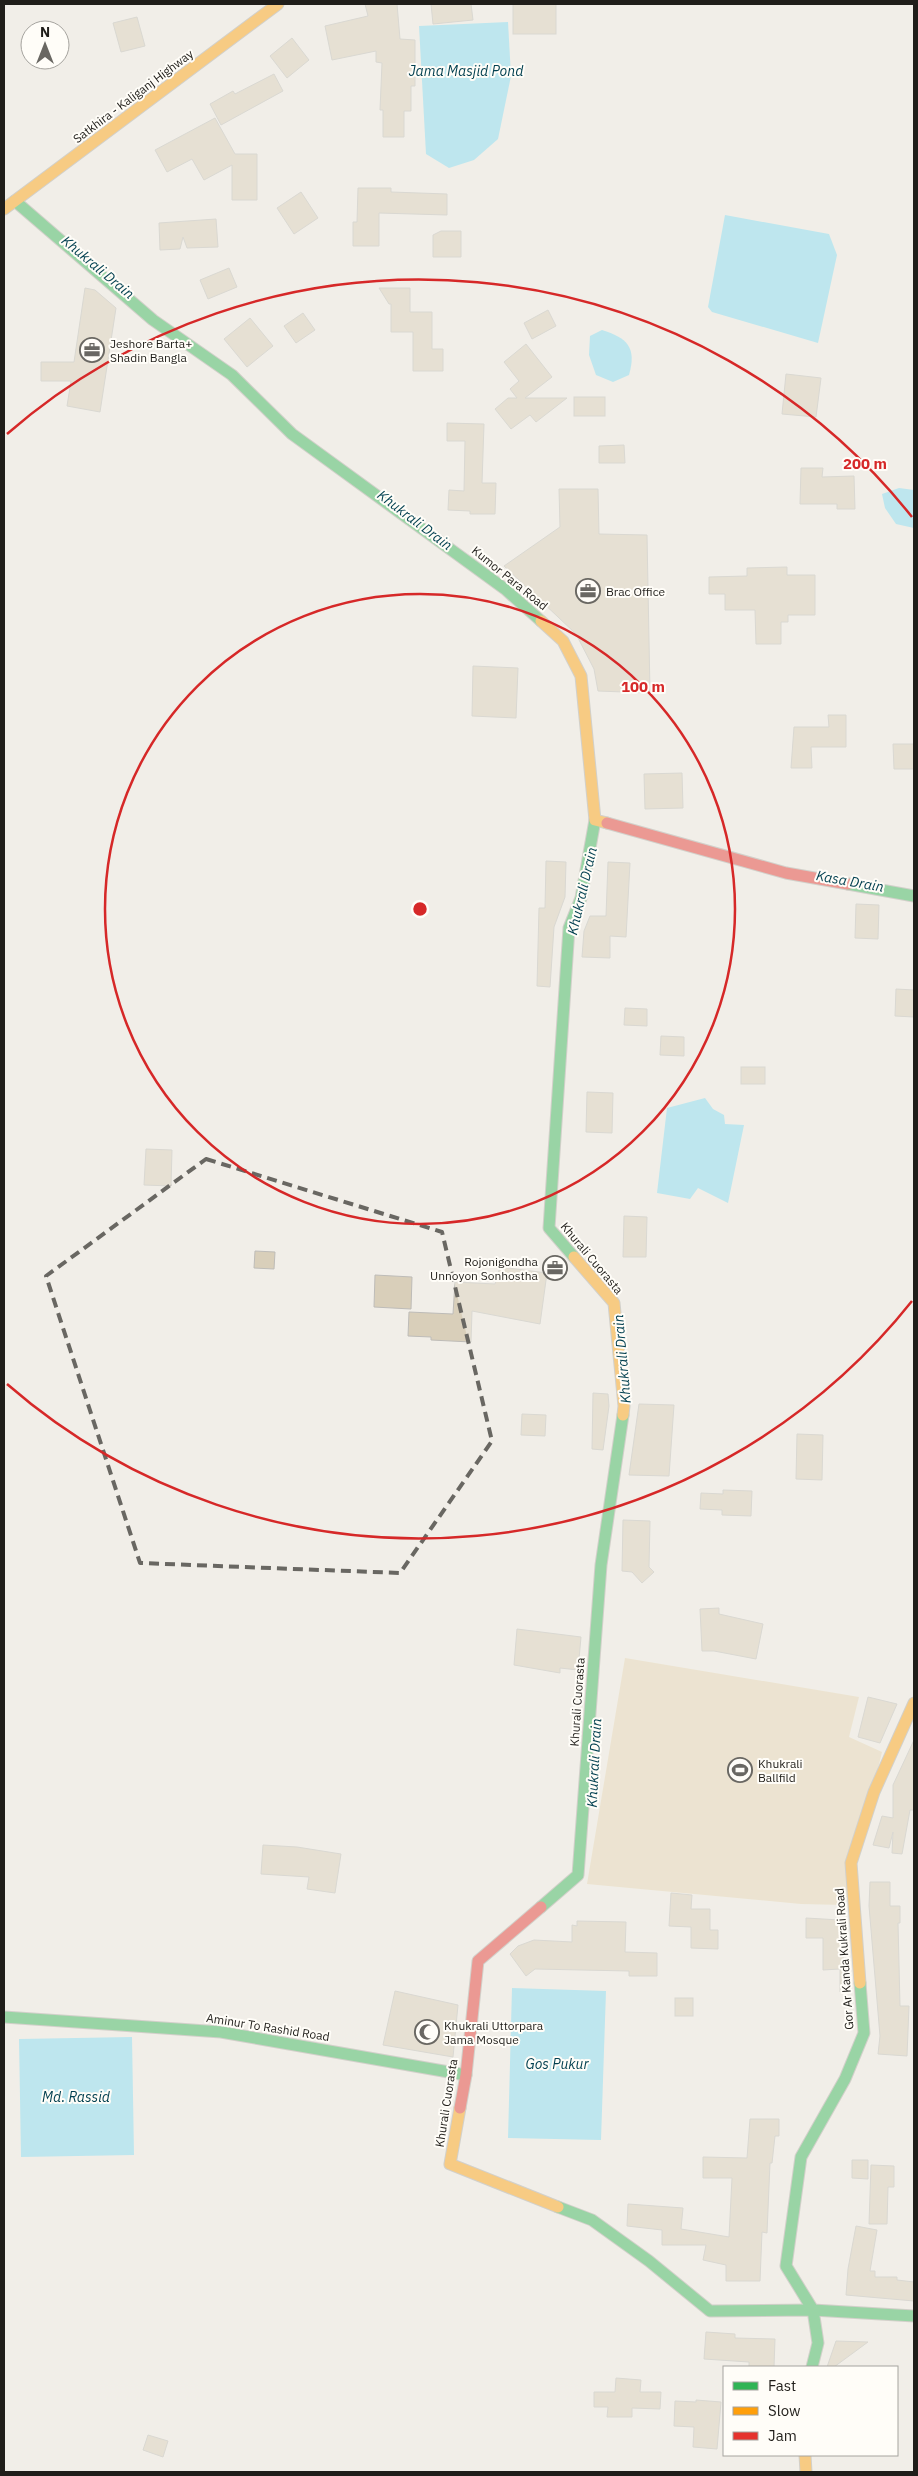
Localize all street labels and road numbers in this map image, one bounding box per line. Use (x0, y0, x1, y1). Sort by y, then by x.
street label: Satkhira - Kaliganj Highway (70, 46, 196, 146)
street label: Kumor Para Road (469, 543, 551, 613)
street label: Khurali Cuorasta (558, 1219, 627, 1297)
street label: Khurali Cuorasta (566, 1656, 588, 1747)
street label: Gor Ar Kanda Kukrali Road (832, 1888, 856, 2030)
street label: Aminur To Rashid Road (205, 2010, 331, 2044)
street label: Khurali Cuorasta (432, 2057, 460, 2148)

